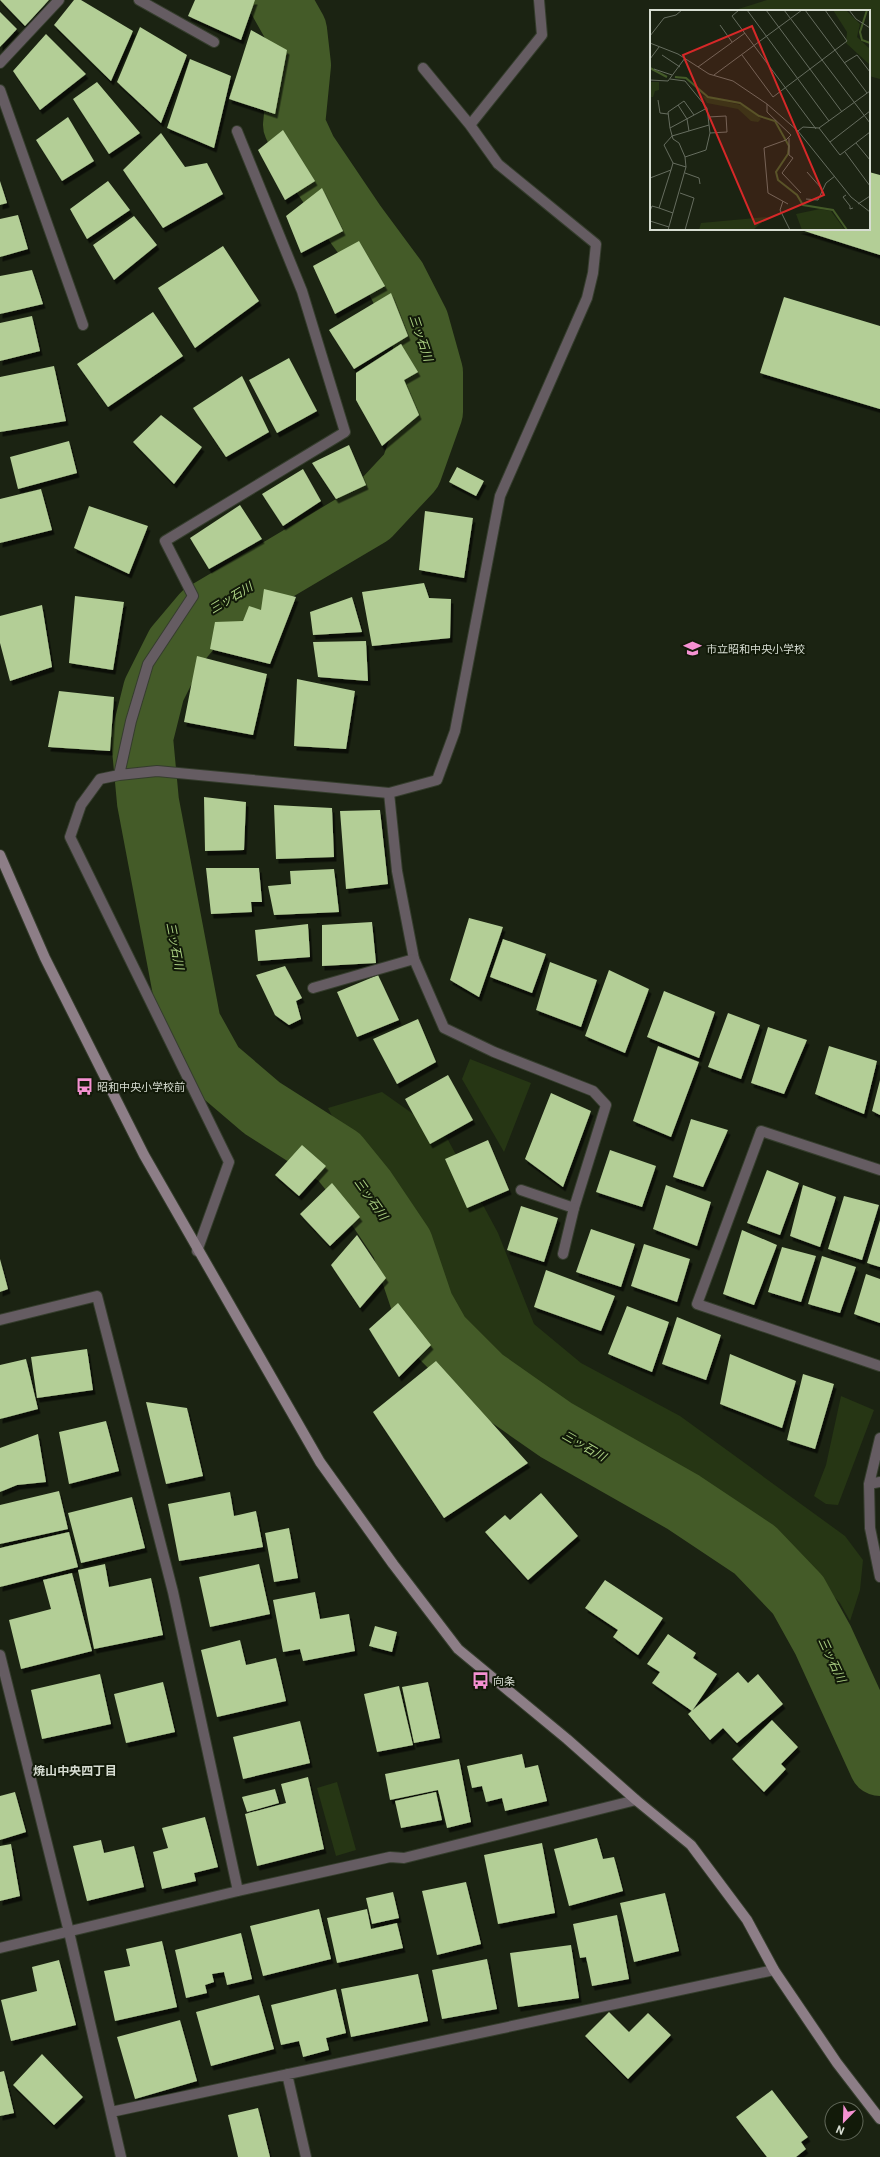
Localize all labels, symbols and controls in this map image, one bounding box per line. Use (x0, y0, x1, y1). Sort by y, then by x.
inset map (650, 10, 870, 230)
water label: 三ッ石川 (407, 313, 436, 365)
water label: 三ッ石川 (207, 579, 257, 616)
school or university icon: 市立昭和中央小学校 (683, 639, 703, 659)
place label: 市立昭和中央小学校 (706, 643, 805, 656)
water label: 三ッ石川 (164, 921, 187, 973)
bus stop icon: 昭和中央小学校前 (74, 1077, 94, 1097)
place label: 昭和中央小学校前 (97, 1081, 185, 1094)
water label: 三ッ石川 (351, 1175, 392, 1224)
water label: 三ッ石川 (560, 1428, 610, 1465)
water label: 三ッ石川 (816, 1635, 849, 1687)
bus stop icon: 向条 (470, 1671, 490, 1691)
place label: 向条 (493, 1675, 515, 1688)
district label: 焼山中央四丁目 (33, 1764, 117, 1778)
north arrow (824, 2101, 864, 2141)
text: N (834, 2122, 846, 2137)

